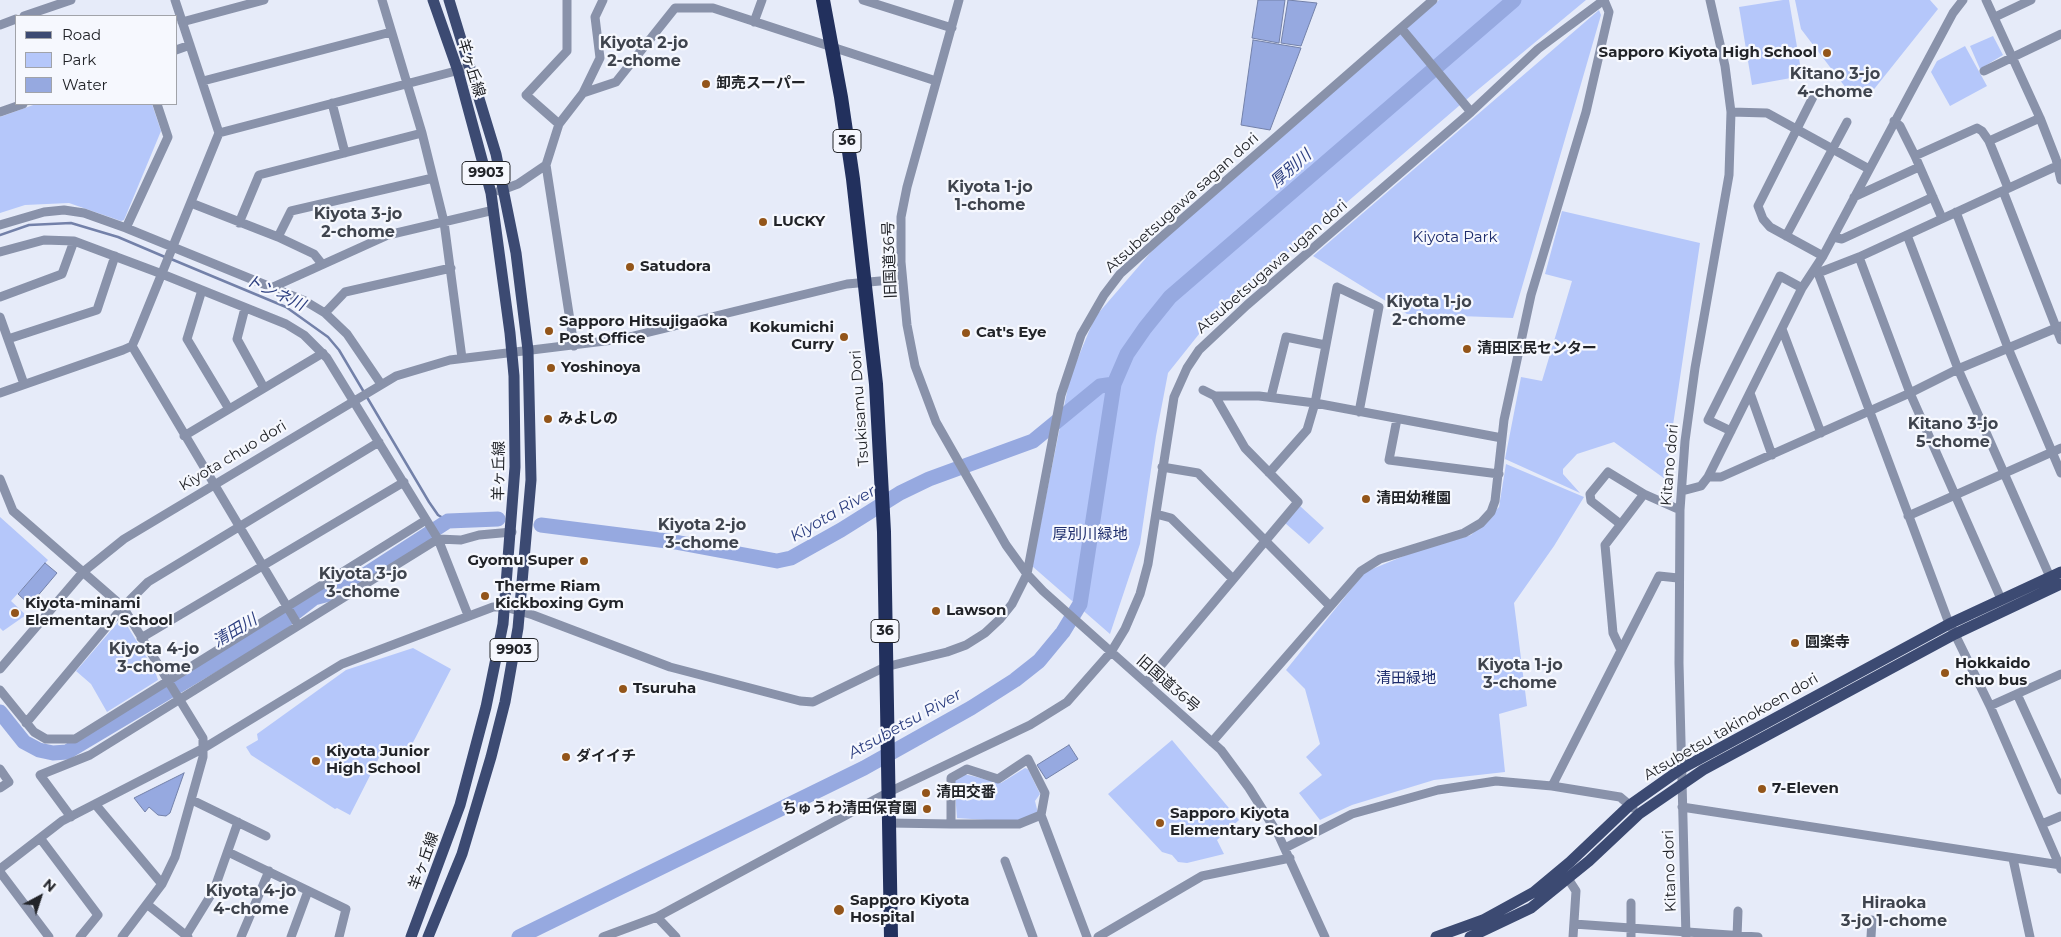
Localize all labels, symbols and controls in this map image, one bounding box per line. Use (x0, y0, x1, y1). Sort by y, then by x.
legend (15, 15, 178, 105)
text: Road (62, 25, 101, 44)
district label: Kiyota 2-jo 2-chome (600, 33, 688, 71)
street label: 羊ヶ丘線 (454, 37, 488, 99)
place label: Sapporo Kiyota High School (1599, 44, 1817, 62)
marker: Sapporo Kiyota High School (1821, 47, 1833, 59)
text: Park (62, 50, 96, 69)
district label: Kitano 3-jo 4-chome (1790, 64, 1880, 102)
text: Water (62, 75, 108, 94)
place label: 卸売スーパー (716, 75, 806, 93)
marker: 卸売スーパー (700, 78, 712, 90)
street label: Atsubetsugawa sagan dori (1102, 129, 1262, 277)
road number: 36 (833, 130, 861, 152)
water label: 厚別川 (1267, 146, 1315, 192)
road number: 9903 (462, 162, 510, 184)
district label: Kiyota 1-jo 1-chome (947, 177, 1033, 215)
street label: Atsubetsugawa ugan dori (1193, 196, 1351, 338)
district label: Kiyota 3-jo 2-chome (314, 204, 402, 242)
place label: LUCKY (773, 213, 825, 231)
marker: LUCKY (757, 216, 769, 228)
street label: 旧国道36号 (880, 221, 900, 299)
park label: Kiyota Park (1413, 229, 1497, 247)
place label: Satudora (640, 258, 711, 276)
marker: Satudora (624, 261, 636, 273)
water label: トンネ川 (242, 271, 308, 315)
district label: Kiyota 1-jo 2-chome (1386, 292, 1472, 330)
place label: Sapporo Hitsujigaoka Post Office (559, 313, 728, 348)
place label: Kokumichi Curry (750, 319, 834, 354)
place label: Cat's Eye (976, 324, 1047, 342)
marker: Sapporo Hitsujigaoka Post Office (543, 325, 555, 337)
marker: Cat's Eye (960, 327, 972, 339)
marker: Kokumichi Curry (838, 331, 850, 343)
place label: 清田区民センター (1477, 340, 1597, 358)
marker: 清田区民センター (1461, 343, 1473, 355)
street label: Tsukisamu Dori (847, 349, 873, 467)
place label: Yoshinoya (561, 359, 641, 377)
marker: Yoshinoya (545, 362, 557, 374)
place label: みよしの (558, 410, 618, 428)
marker: みよしの (542, 413, 554, 425)
district label: Kitano 3-jo 5-chome (1908, 414, 1998, 452)
street label: Kiyota chuo dori (176, 417, 290, 495)
street label: Kitano dori (1657, 423, 1683, 507)
street label: 羊ヶ丘線 (489, 441, 509, 501)
water label: Kiyota River (787, 482, 879, 546)
place label: 清田幼稚園 (1376, 490, 1451, 508)
marker: 清田幼稚園 (1360, 493, 1372, 505)
district label: Kiyota 2-jo 3-chome (658, 515, 746, 553)
park label: 厚別川緑地 (1053, 526, 1127, 544)
place label: Gyomu Super (467, 552, 574, 570)
marker: Gyomu Super (578, 555, 590, 567)
district label: Kiyota 3-jo 3-chome (319, 564, 407, 602)
place label: Therme Riam Kickboxing Gym (495, 578, 624, 613)
marker: Therme Riam Kickboxing Gym (479, 590, 491, 602)
place label: Kiyota-minami Elementary School (25, 595, 173, 630)
place label: Lawson (946, 602, 1006, 620)
marker: Lawson (930, 605, 942, 617)
marker: Kiyota-minami Elementary School (9, 607, 21, 619)
water label: 清田川 (209, 610, 261, 652)
road number: 36 (871, 620, 899, 642)
place label: 圓楽寺 (1805, 634, 1850, 652)
marker: 圓楽寺 (1789, 637, 1801, 649)
road number: 9903 (490, 638, 538, 662)
district label: Kiyota 4-jo 3-chome (109, 639, 199, 677)
street label: 旧国道36号 (1133, 652, 1203, 716)
district label: Kiyota 1-jo 3-chome (1477, 655, 1563, 693)
place label: Hokkaido chuo bus (1955, 655, 2030, 690)
marker: Hokkaido chuo bus (1939, 667, 1951, 679)
park label: 清田緑地 (1376, 670, 1436, 688)
street label: Atsubetsu takinokoen dori (1640, 670, 1822, 784)
place label: Tsuruha (633, 680, 696, 698)
marker: Tsuruha (617, 683, 629, 695)
water label: Atsubetsu River (845, 685, 965, 763)
place label: Kiyota Junior High School (326, 743, 430, 778)
place label: ダイイチ (576, 748, 636, 766)
marker: ダイイチ (560, 751, 572, 763)
marker: Kiyota Junior High School (310, 755, 322, 767)
place label: 7-Eleven (1772, 780, 1839, 798)
marker: 7-Eleven (1756, 783, 1768, 795)
place label: 清田交番 (936, 784, 996, 802)
marker: 清田交番 (920, 787, 932, 799)
place label: ちゅうわ清田保育園 (782, 800, 917, 818)
marker: ちゅうわ清田保育園 (921, 803, 933, 815)
place label: Sapporo Kiyota Elementary School (1170, 805, 1318, 840)
marker: Sapporo Kiyota Elementary School (1154, 817, 1166, 829)
street label: 羊ヶ丘線 (405, 830, 443, 892)
street label: Kitano dori (1660, 830, 1680, 912)
north arrow (15, 872, 65, 922)
text: N (40, 875, 60, 896)
district label: Kiyota 4-jo 4-chome (206, 881, 296, 919)
place label: Sapporo Kiyota Hospital (850, 892, 969, 927)
district label: Hiraoka 3-jo 1-chome (1841, 893, 1947, 931)
marker: Sapporo Kiyota Hospital (832, 903, 846, 917)

